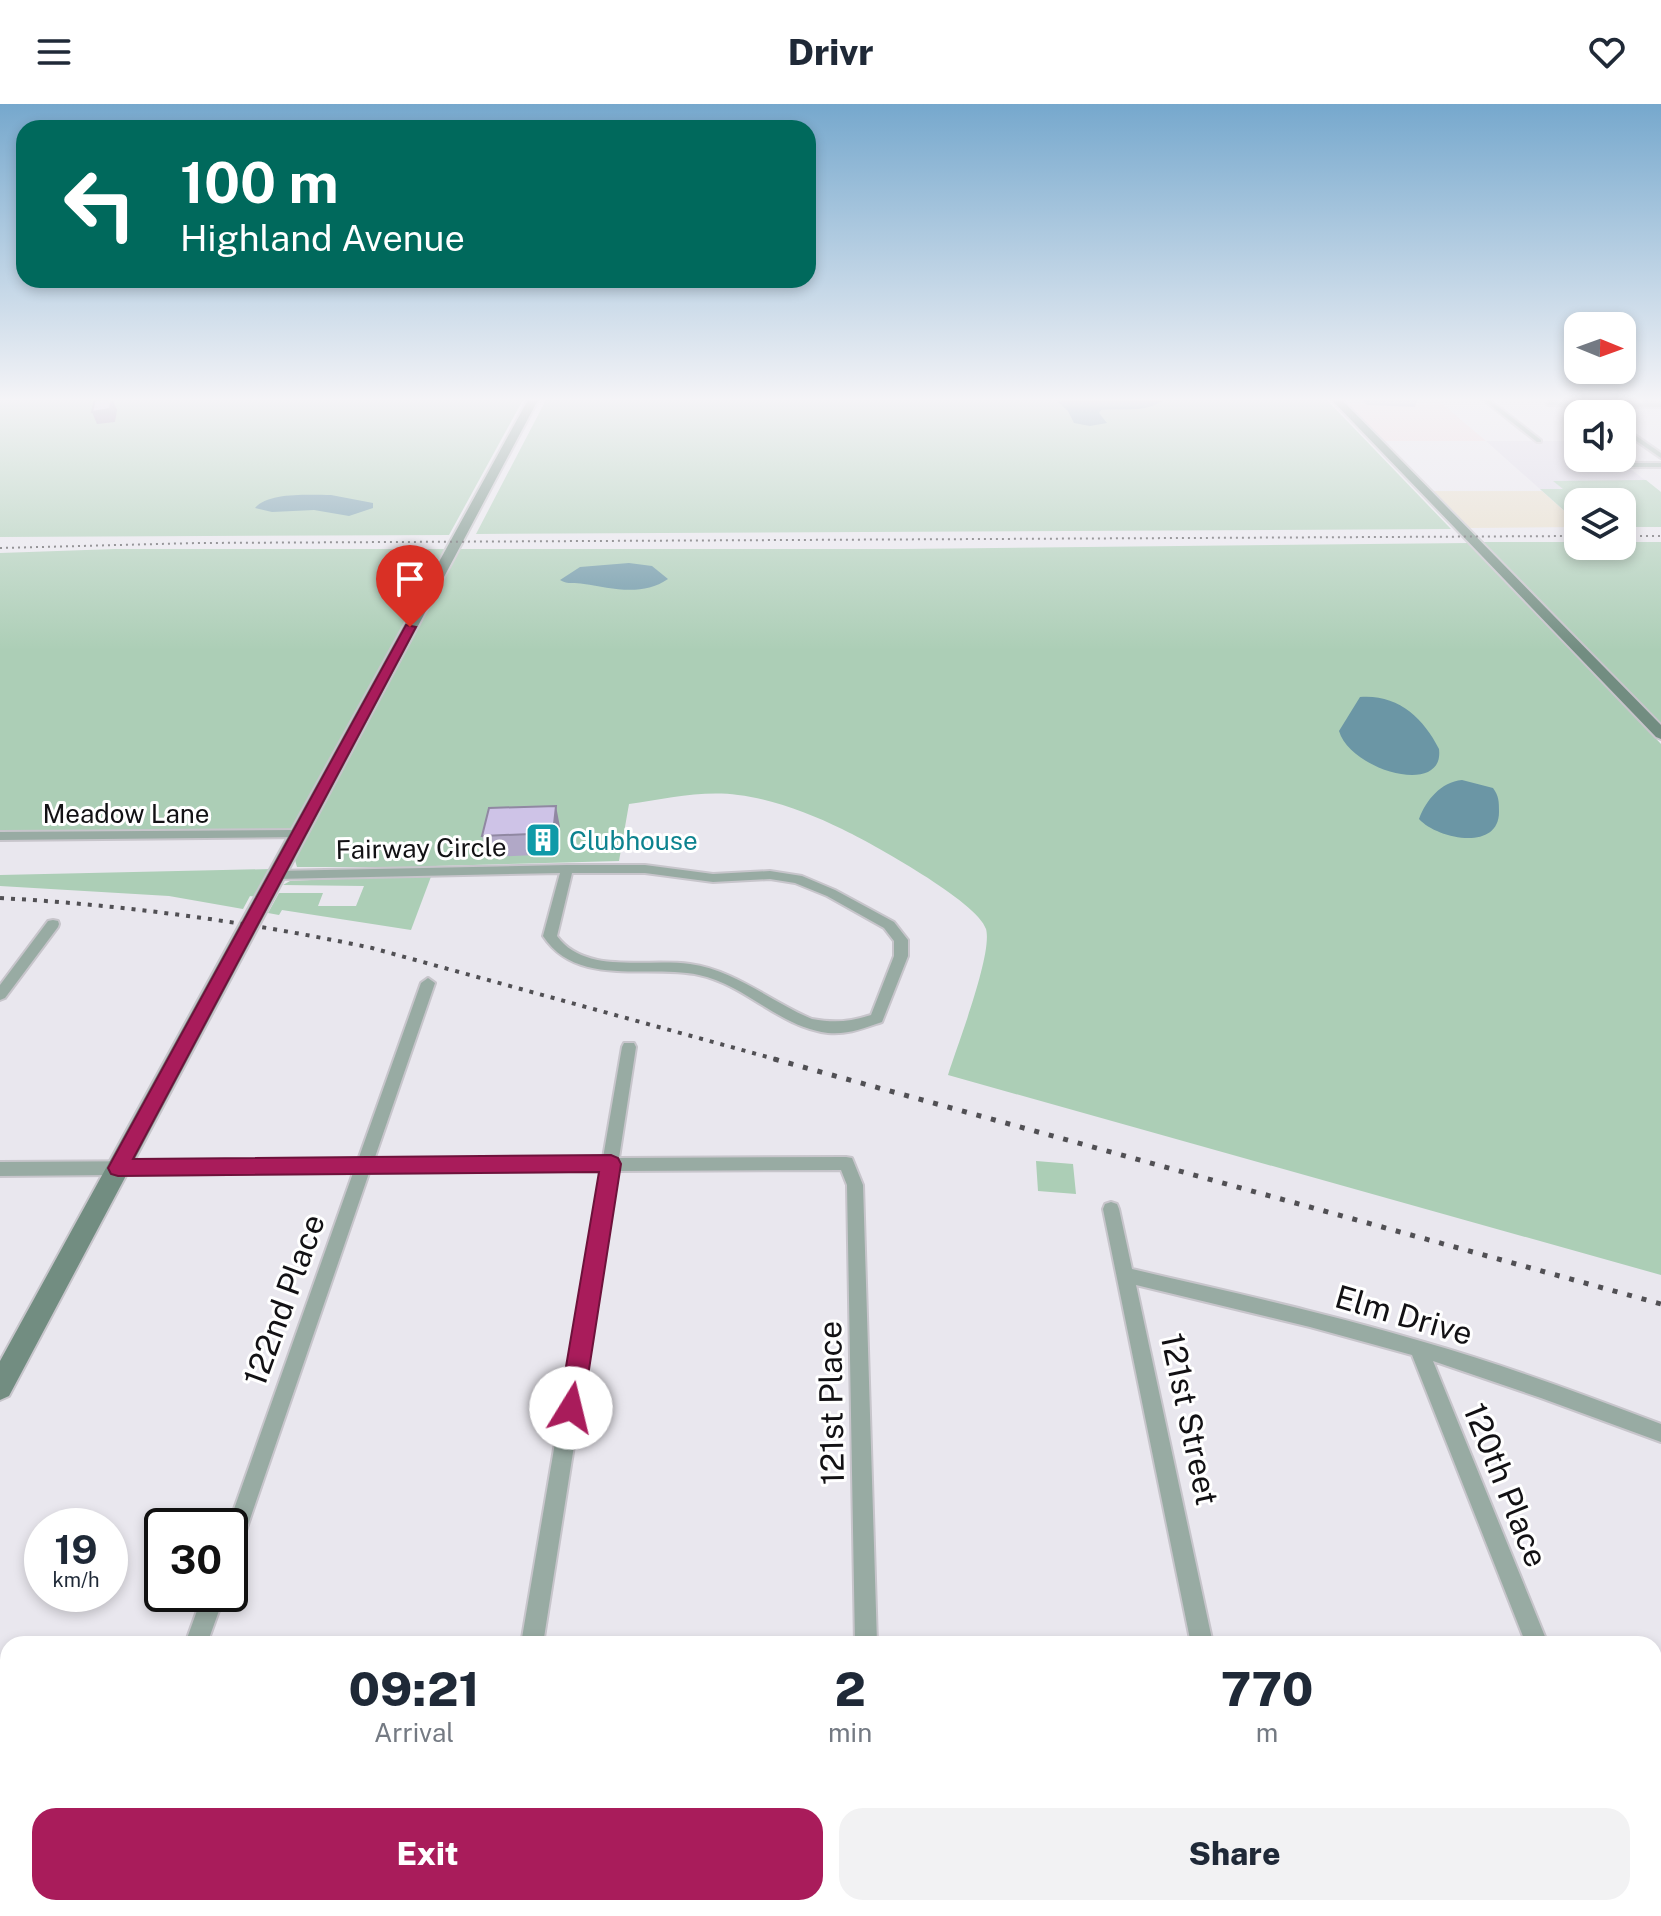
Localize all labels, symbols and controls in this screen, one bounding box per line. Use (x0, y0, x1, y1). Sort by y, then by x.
icon: menu (32, 30, 76, 74)
icon: heart (1585, 30, 1629, 74)
text: Drivr (788, 31, 873, 73)
text: 100 m (180, 150, 339, 216)
icon: left (48, 152, 152, 256)
text: Highland Avenue (180, 217, 465, 259)
north arrow (1564, 312, 1636, 384)
map controls (1564, 312, 1636, 560)
button: sound (1564, 400, 1636, 472)
button: layers (1564, 488, 1636, 560)
pin (376, 545, 444, 627)
icon: arrive (388, 557, 432, 601)
street label: Meadow Lane (42, 798, 210, 829)
building icon: Clubhouse (524, 821, 562, 859)
place label: Clubhouse (569, 825, 698, 856)
street label: Fairway Circle (335, 831, 507, 865)
street label: 122nd Place (236, 1209, 332, 1391)
street label: Elm Drive (1331, 1278, 1477, 1352)
street label: 121st Place (811, 1321, 851, 1485)
street label: 121st Street (1154, 1330, 1226, 1508)
position arrow (529, 1366, 613, 1450)
street label: 120th Place (1456, 1398, 1556, 1572)
speed limit sign: 30 (144, 1508, 248, 1612)
text: 19 (54, 1526, 98, 1573)
text: km/h (52, 1568, 100, 1592)
text: 09:21 (348, 1660, 480, 1717)
text: 2 (834, 1660, 866, 1717)
text: 770 (1221, 1660, 1314, 1717)
text: Arrival (374, 1717, 454, 1748)
text: min (828, 1717, 872, 1748)
text: m (1256, 1717, 1278, 1748)
button: Exit (32, 1808, 823, 1900)
button: Share (839, 1808, 1630, 1900)

